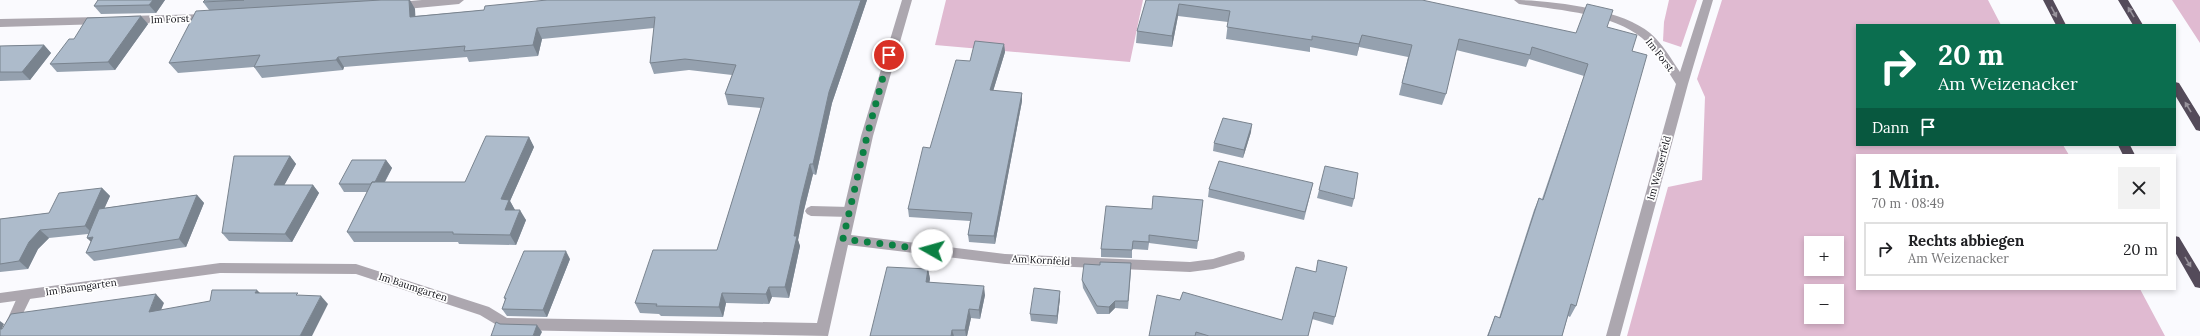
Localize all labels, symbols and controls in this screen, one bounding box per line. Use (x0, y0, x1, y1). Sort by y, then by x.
one-way arrow (2051, 7, 2057, 18)
one-way arrow (2128, 7, 2135, 18)
street label: Im Forst (150, 12, 190, 26)
street label: Im Forst (1643, 36, 1677, 74)
text: 20 m (1938, 37, 2004, 73)
pin (872, 38, 906, 72)
icon: right (1872, 40, 1924, 92)
icon: arrive (878, 44, 900, 66)
text: Am Weizenacker (1938, 72, 2078, 95)
one-way arrow (2184, 101, 2191, 113)
icon: arrive (1917, 116, 1939, 138)
text: Dann (1872, 118, 1909, 137)
street label: Im Wasserfeld (1644, 134, 1674, 202)
text: 1 Min. (1872, 164, 1940, 195)
button: close (2118, 167, 2160, 209)
text: 70 m · 08:49 (1872, 195, 1944, 212)
position arrow (911, 229, 953, 271)
text: Rechts abbiegen (1908, 231, 2024, 250)
map controls (1804, 236, 1844, 324)
button: + (1804, 236, 1844, 276)
icon: right (1874, 238, 1896, 260)
text: 20 m (2123, 240, 2158, 259)
text: Am Weizenacker (1908, 250, 2009, 267)
street label: Am Kornfeld (1011, 252, 1070, 268)
one-way arrow (2184, 256, 2191, 268)
street label: Im Baumgarten (377, 270, 449, 304)
street label: Im Baumgarten (45, 276, 117, 298)
button: − (1804, 284, 1844, 324)

